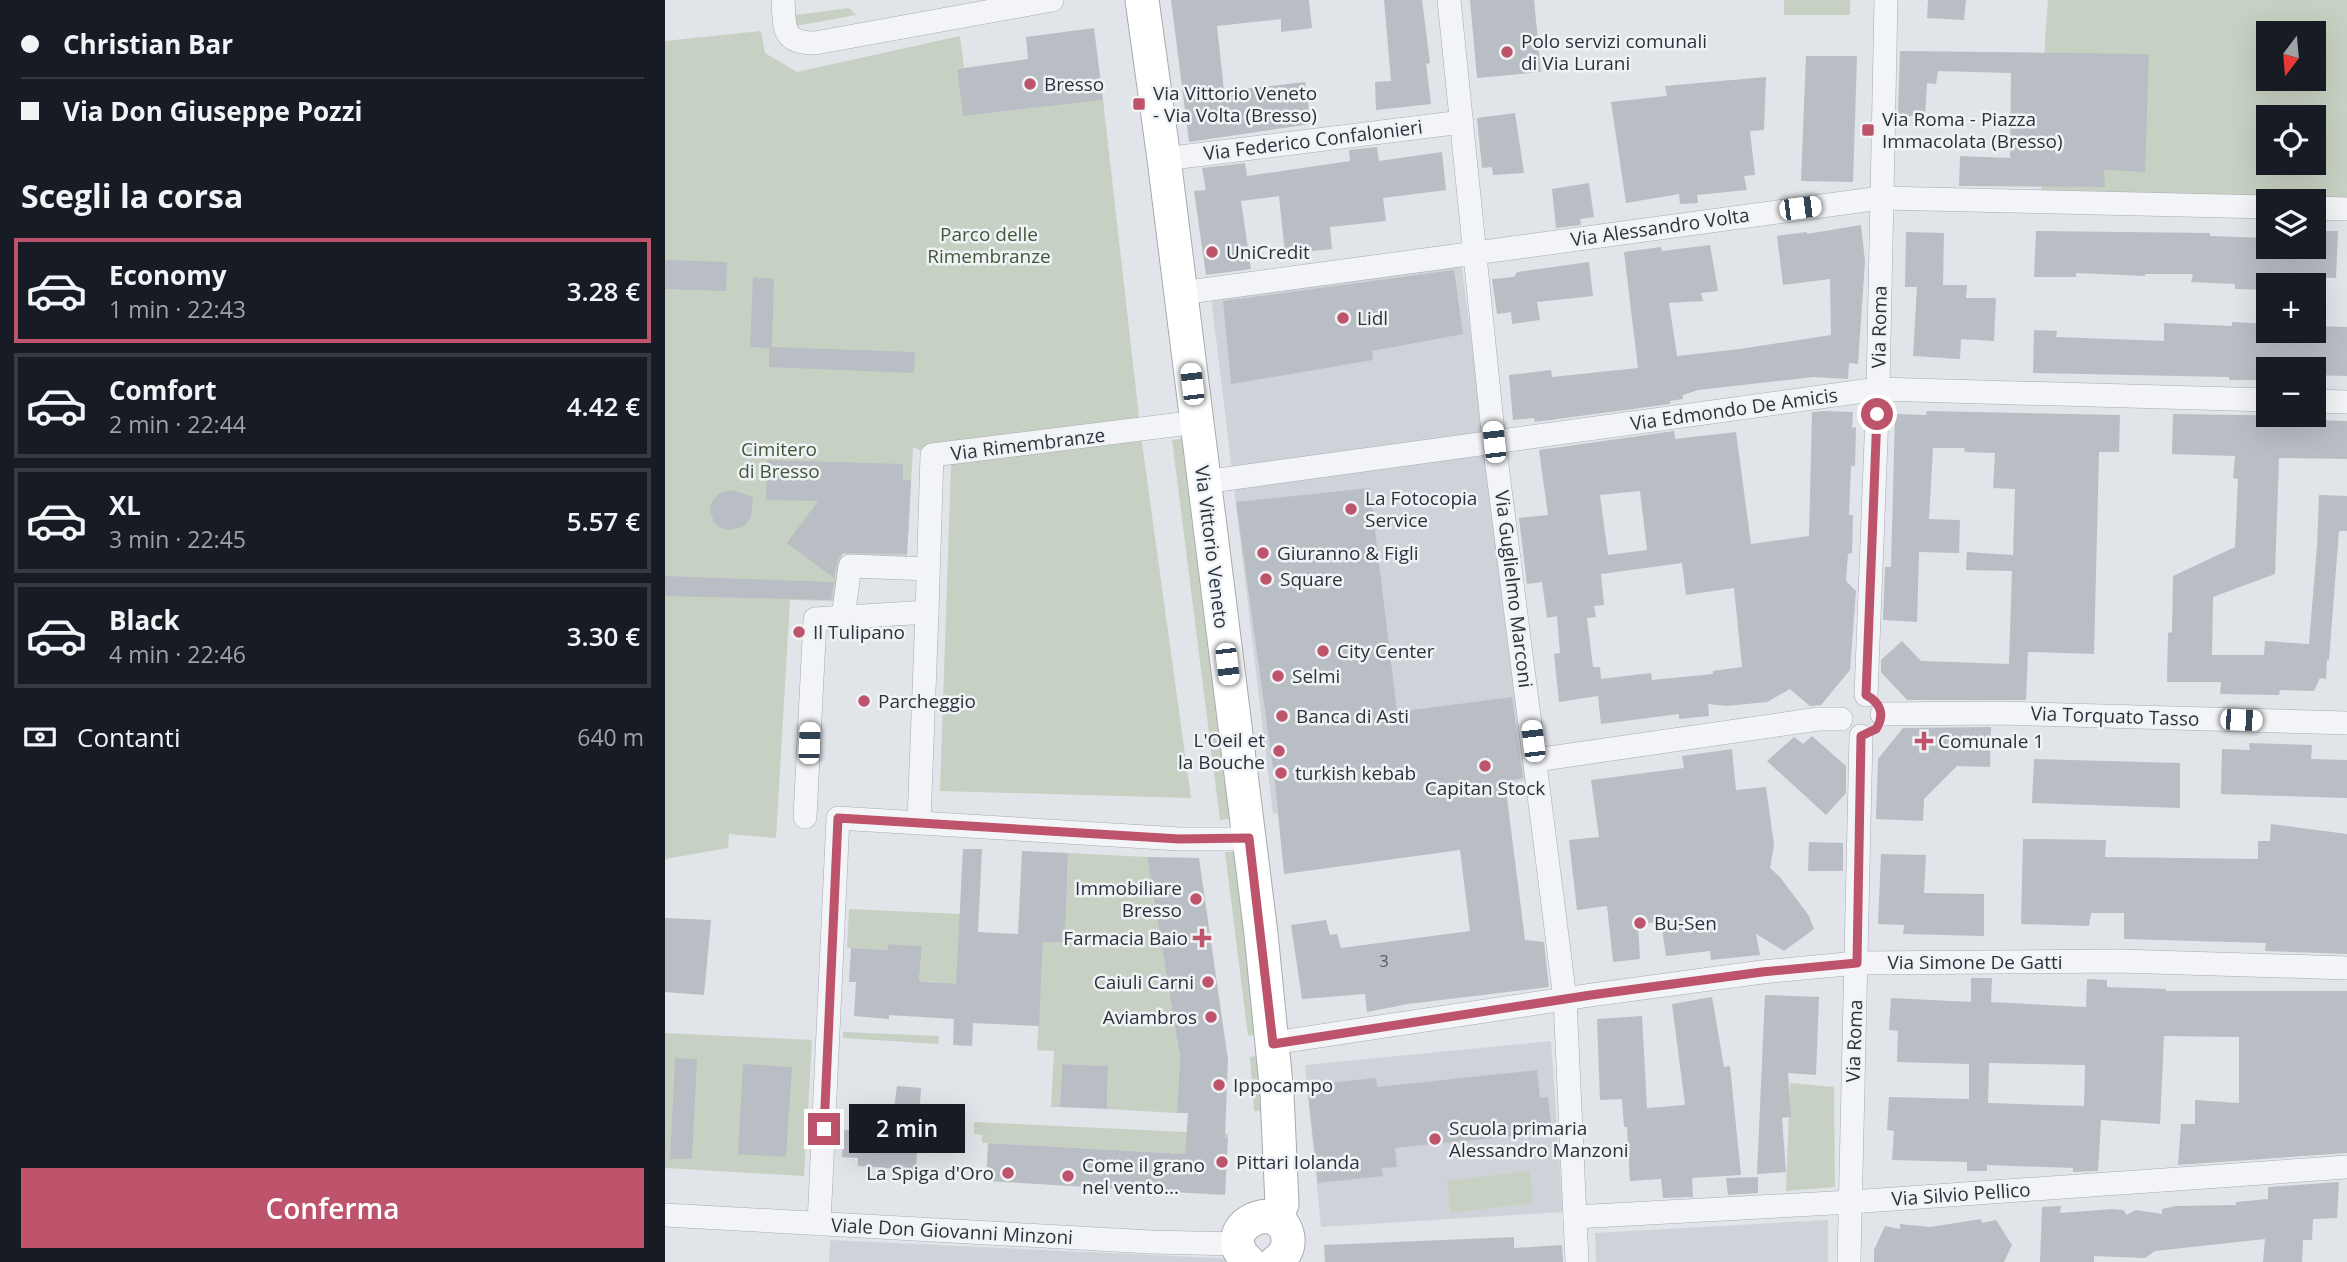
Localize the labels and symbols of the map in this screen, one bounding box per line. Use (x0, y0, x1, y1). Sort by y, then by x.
north arrow (2256, 21, 2326, 91)
place label: Polo servizi comunali di Via Lurani (1521, 28, 1707, 76)
marker: Polo servizi comunali di Via Lurani (1499, 44, 1515, 60)
place label: Bresso (1044, 71, 1104, 97)
marker: Bresso (1022, 76, 1038, 92)
place label: Via Vittorio Veneto - Via Volta (Bresso) (1153, 80, 1317, 128)
marker: Via Vittorio Veneto - Via Volta (Bresso) (1131, 96, 1147, 112)
place label: Via Roma - Piazza Immacolata (Bresso) (1882, 106, 2063, 154)
street label: Via Federico Confalonieri (1202, 114, 1424, 166)
marker: Via Roma - Piazza Immacolata (Bresso) (1860, 122, 1876, 138)
car (1778, 195, 1823, 221)
street label: Via Alessandro Volta (1569, 202, 1751, 252)
park label: Parco delle Rimembranze (927, 221, 1051, 269)
place label: UniCredit (1226, 239, 1310, 265)
marker: UniCredit (1204, 244, 1220, 260)
street label: Via Roma (1865, 285, 1893, 369)
place label: Lidl (1357, 305, 1388, 331)
marker: Lidl (1335, 310, 1351, 326)
car (1180, 362, 1205, 406)
street label: Via Edmondo De Amicis (1629, 382, 1839, 436)
route start (1861, 398, 1893, 430)
car (1482, 420, 1507, 464)
street label: Via Rimembranze (949, 422, 1107, 466)
park label: Cimitero di Bresso (738, 436, 820, 484)
street label: Via Vittorio Veneto (1189, 464, 1235, 630)
place label: La Fotocopia Service (1365, 485, 1477, 533)
street label: Via Guglielmo Marconi (1489, 489, 1539, 689)
marker: La Fotocopia Service (1343, 501, 1359, 517)
place label: Giuranno & Figli (1277, 540, 1419, 566)
marker: Giuranno & Figli (1255, 545, 1271, 561)
place label: Square (1280, 566, 1343, 592)
marker: Square (1258, 571, 1274, 587)
place label: Il Tulipano (813, 619, 905, 645)
marker: Il Tulipano (791, 624, 807, 640)
place label: City Center (1337, 638, 1435, 664)
car (1215, 642, 1240, 686)
marker: City Center (1315, 643, 1331, 659)
place label: Selmi (1292, 663, 1340, 689)
marker: Selmi (1270, 668, 1286, 684)
place label: Parcheggio (878, 688, 976, 714)
marker: Parcheggio (856, 693, 872, 709)
street label: Via Torquato Tasso (2030, 700, 2200, 732)
place label: Banca di Asti (1296, 703, 1409, 729)
marker: Banca di Asti (1274, 708, 1290, 724)
car (2220, 709, 2263, 731)
car (1521, 719, 1546, 763)
car (798, 722, 821, 764)
place label: L'Oeil et la Bouche (1178, 727, 1265, 775)
place label: Comunale 1 (1938, 728, 2044, 754)
marker: Comunale 1 (1916, 733, 1932, 749)
marker: L'Oeil et la Bouche (1271, 743, 1287, 759)
marker: Capitan Stock (1477, 758, 1493, 774)
place label: turkish kebab (1295, 760, 1416, 786)
marker: turkish kebab (1273, 765, 1289, 781)
place label: Capitan Stock (1425, 775, 1545, 801)
place label: Immobiliare Bresso (1075, 875, 1182, 923)
marker: Immobiliare Bresso (1188, 891, 1204, 907)
place label: Bu-Sen (1654, 910, 1717, 936)
marker: Bu-Sen (1632, 915, 1648, 931)
place label: Farmacia Baio (1063, 925, 1188, 951)
marker: Farmacia Baio (1194, 930, 1210, 946)
street label: Via Simone De Gatti (1887, 949, 2063, 975)
house number: 3 (1379, 950, 1389, 972)
place label: Caiuli Carni (1094, 969, 1194, 995)
marker: Caiuli Carni (1200, 974, 1216, 990)
street label: Via Roma (1840, 999, 1868, 1083)
place label: Aviambros (1103, 1004, 1197, 1030)
marker: Aviambros (1203, 1009, 1219, 1025)
place label: Ippocampo (1233, 1072, 1333, 1098)
marker: Ippocampo (1211, 1077, 1227, 1093)
callout: 2 min (849, 1104, 964, 1154)
route end (808, 1113, 840, 1145)
place label: Scuola primaria Alessandro Manzoni (1449, 1115, 1629, 1163)
marker: Scuola primaria Alessandro Manzoni (1427, 1131, 1443, 1147)
place label: Pittari Iolanda (1236, 1149, 1360, 1175)
place label: Come il grano nel vento... (1082, 1152, 1205, 1200)
marker: Pittari Iolanda (1214, 1154, 1230, 1170)
place label: La Spiga d'Oro (866, 1160, 994, 1186)
marker: La Spiga d'Oro (1000, 1165, 1016, 1181)
marker: Come il grano nel vento... (1060, 1168, 1076, 1184)
street label: Via Silvio Pellico (1891, 1176, 2031, 1212)
street label: Viale Don Giovanni Minzoni (830, 1212, 1074, 1250)

